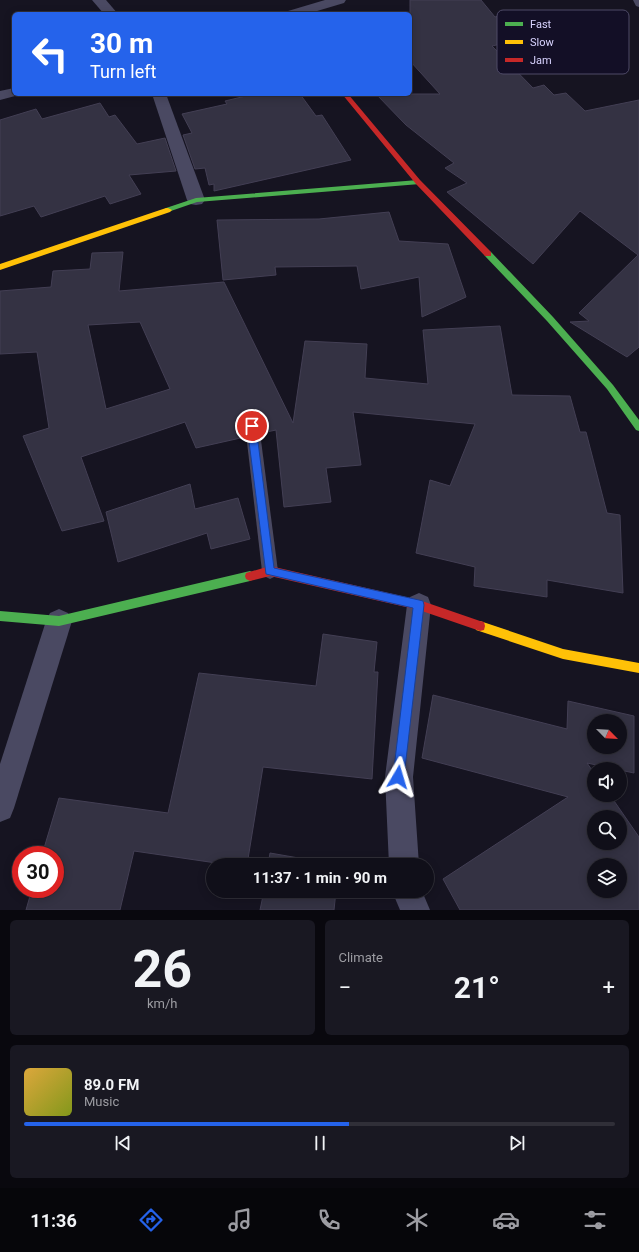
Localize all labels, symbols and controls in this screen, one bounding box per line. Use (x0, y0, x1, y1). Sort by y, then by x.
legend (497, 10, 629, 74)
text: Fast (530, 18, 552, 31)
text: 30 m (90, 27, 153, 60)
icon: left (24, 28, 76, 80)
text: Slow (530, 36, 554, 49)
text: Jam (530, 54, 552, 67)
text: Turn left (90, 61, 156, 82)
pin (235, 409, 269, 443)
icon: arrive (241, 415, 263, 437)
north arrow (587, 714, 627, 754)
map controls (587, 714, 627, 898)
position arrow (377, 756, 419, 798)
button: sound (587, 762, 627, 802)
button: search (587, 810, 627, 850)
speed limit sign: 30 (12, 846, 64, 898)
button: layers (587, 858, 627, 898)
text: 11:37 · 1 min · 90 m (253, 869, 387, 887)
text: 26 (132, 939, 192, 1000)
text: Climate (339, 950, 383, 965)
text: 21° (454, 970, 500, 1005)
text: − (339, 975, 351, 1000)
text: + (603, 975, 615, 1000)
text: km/h (147, 996, 178, 1011)
text: 89.0 FM (84, 1076, 139, 1094)
text: Music (84, 1094, 119, 1109)
icon: previous (112, 1132, 134, 1154)
icon: pause (309, 1132, 331, 1154)
icon: next (506, 1132, 528, 1154)
icon: directions (137, 1206, 165, 1234)
icon: music (226, 1206, 254, 1234)
icon: phone (315, 1206, 343, 1234)
icon: climate (403, 1206, 431, 1234)
icon: car (492, 1206, 520, 1234)
icon: filters (581, 1206, 609, 1234)
text: 11:36 (30, 1210, 77, 1231)

